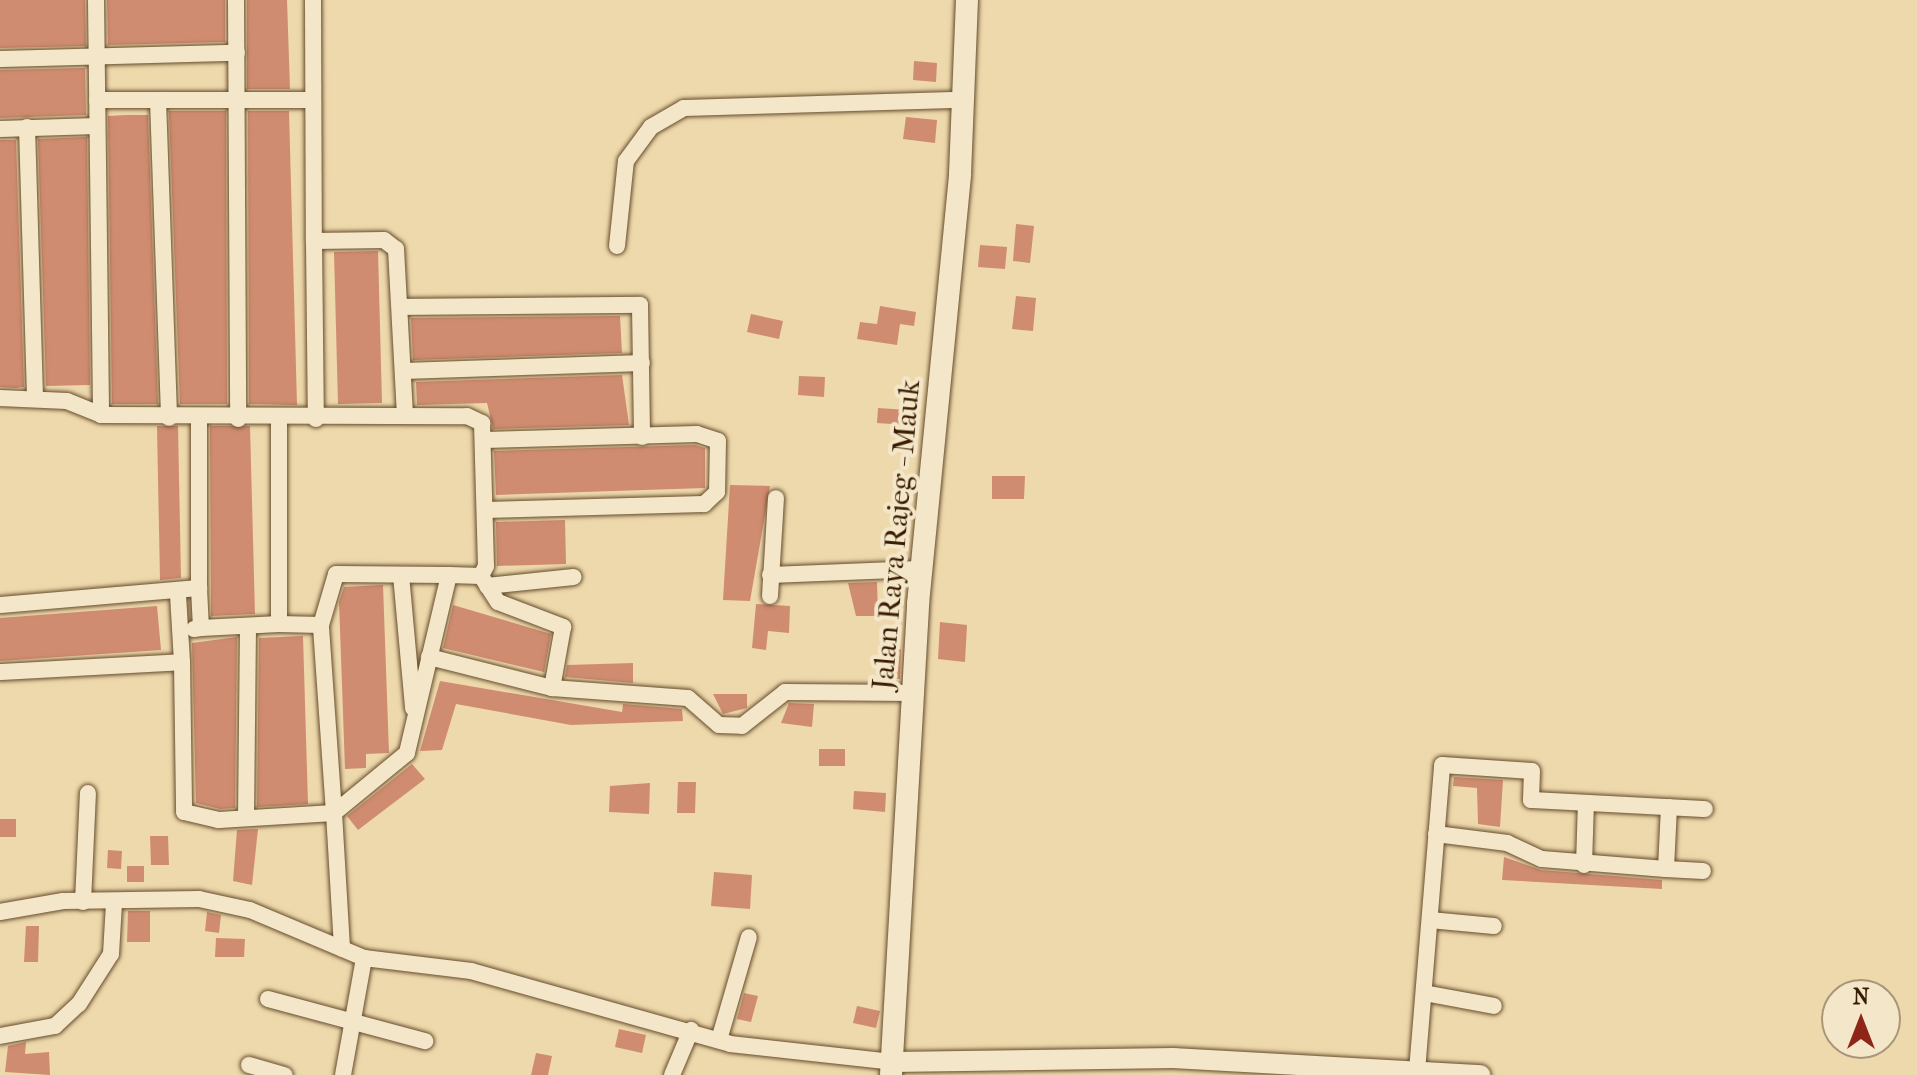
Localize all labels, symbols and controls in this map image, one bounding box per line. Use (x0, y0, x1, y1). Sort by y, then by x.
street label: Jalan Raya Rajeg - Mauk (866, 379, 928, 691)
north arrow (1821, 979, 1901, 1059)
text: N (1853, 984, 1869, 1010)

